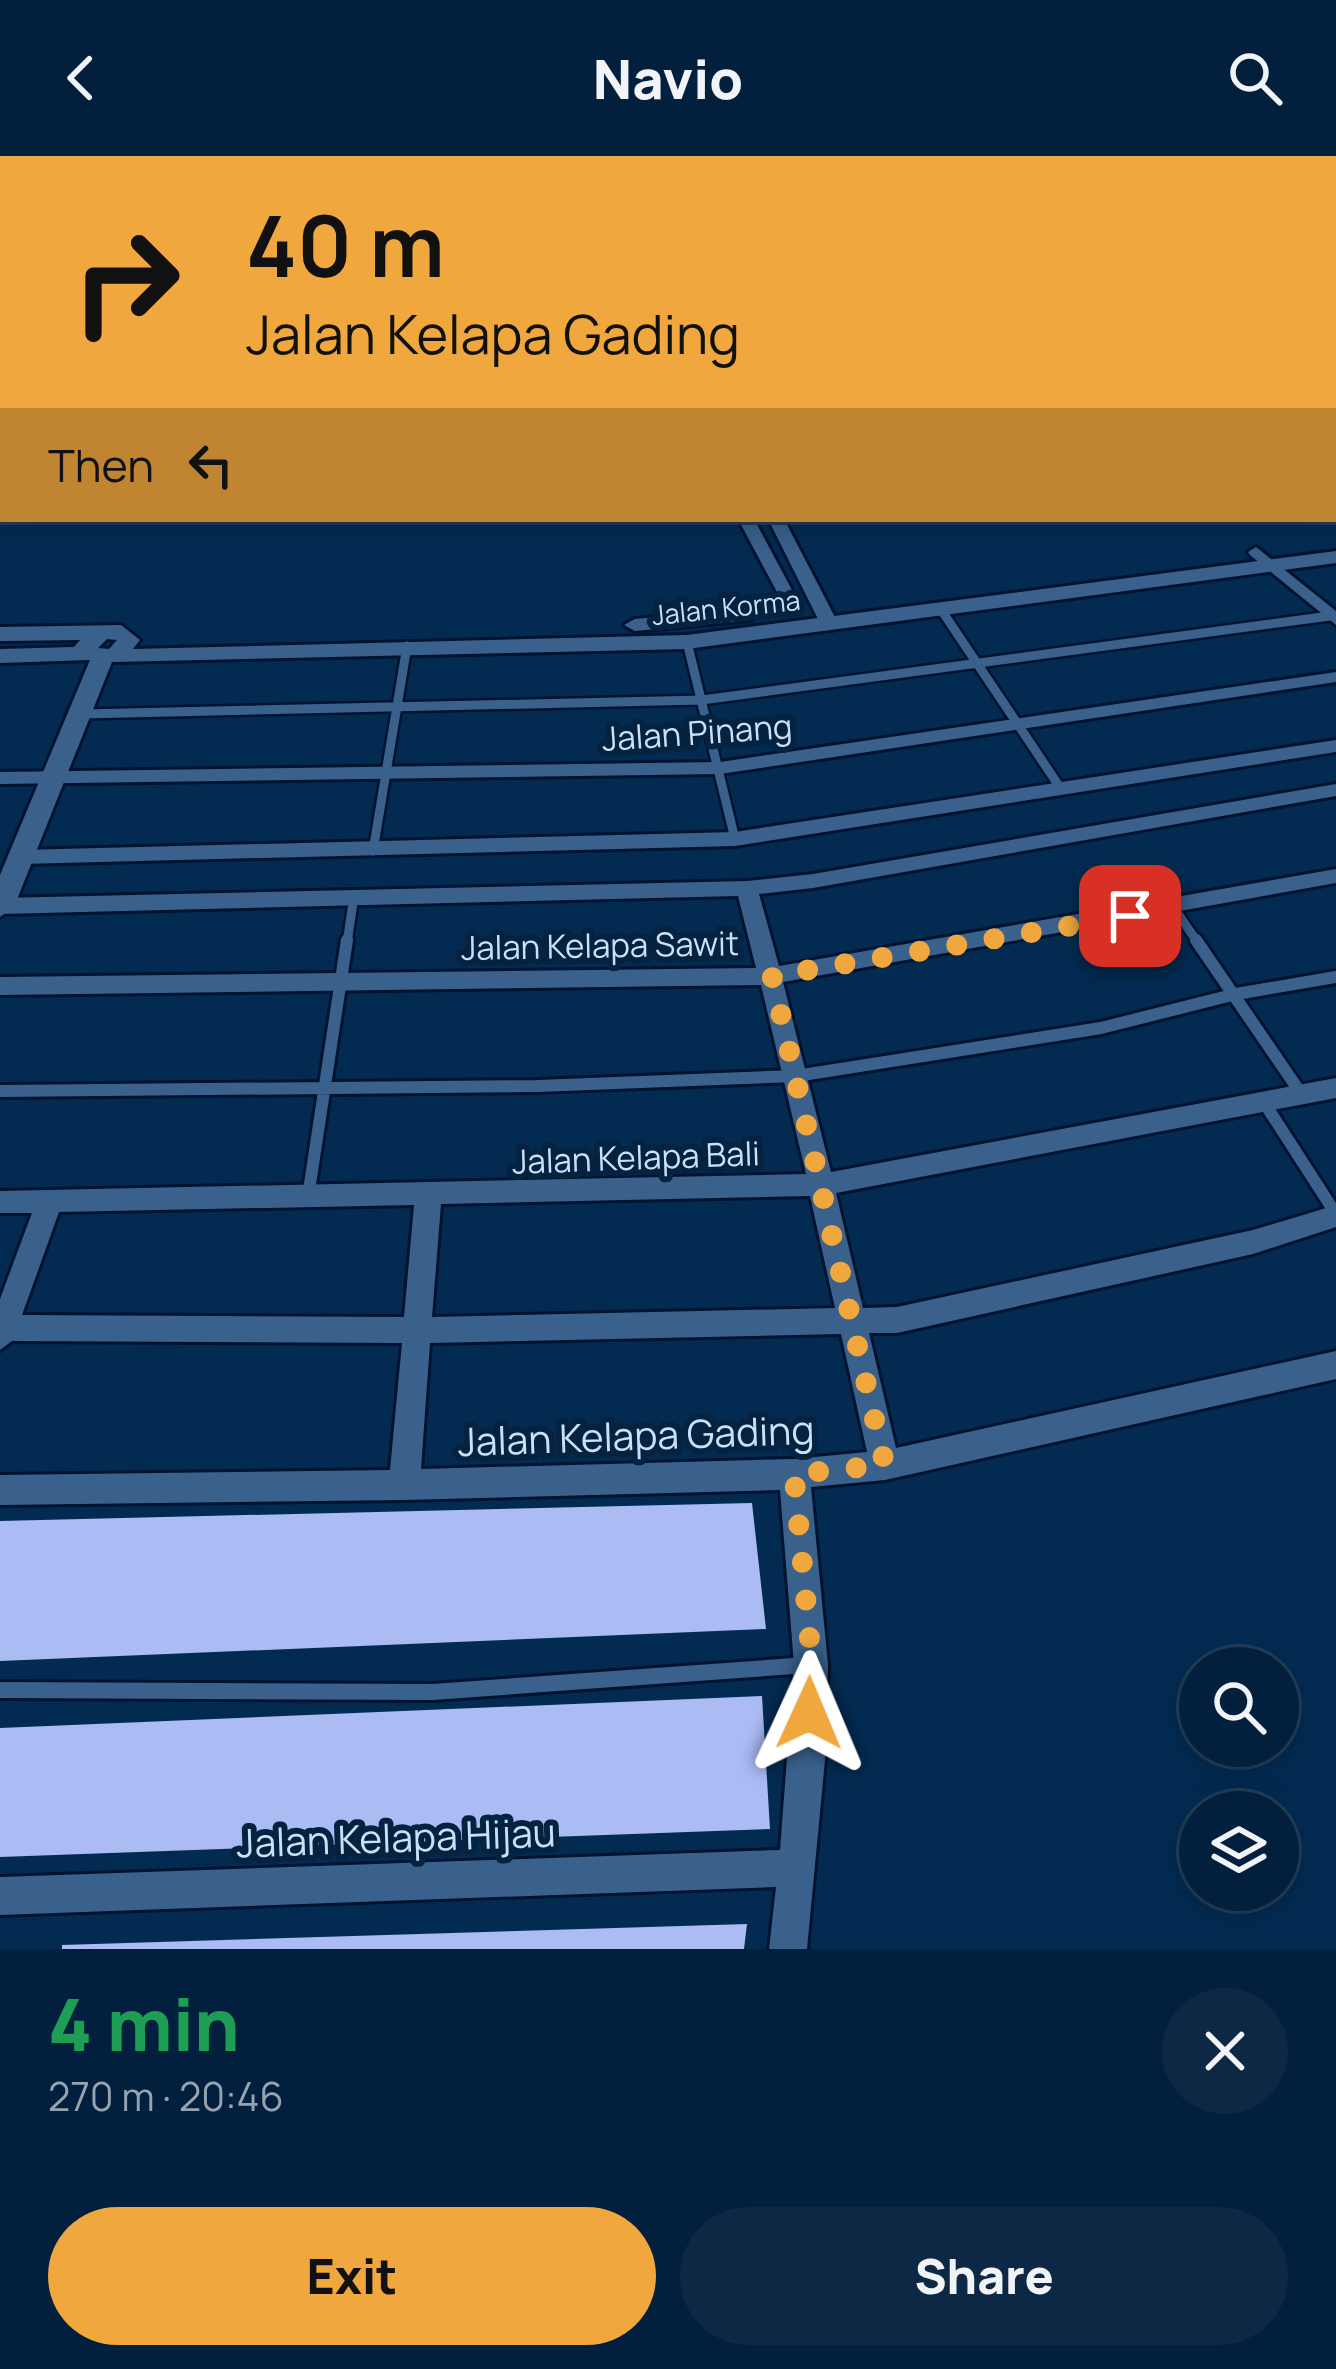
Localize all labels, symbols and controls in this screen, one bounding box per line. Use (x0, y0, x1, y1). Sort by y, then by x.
text: Navio (593, 41, 743, 115)
icon: back (48, 45, 114, 111)
icon: search (1222, 45, 1288, 111)
text: 40 m (246, 187, 445, 302)
icon: right (48, 204, 204, 360)
text: Jalan Kelapa Gading (246, 296, 740, 370)
icon: left (178, 432, 244, 498)
text: Then (48, 434, 154, 496)
street label: Jalan Korma (650, 581, 802, 633)
street label: Jalan Pinang (600, 703, 794, 761)
pin (1079, 865, 1181, 967)
icon: arrive (1097, 883, 1163, 949)
street label: Jalan Kelapa Sawit (461, 920, 739, 970)
street label: Jalan Kelapa Bali (511, 1130, 761, 1184)
street label: Jalan Kelapa Gading (457, 1402, 815, 1468)
map controls (1179, 1647, 1299, 1911)
button: search (1179, 1647, 1299, 1767)
position arrow (746, 1650, 872, 1776)
button: layers (1179, 1791, 1299, 1911)
street label: Jalan Kelapa Hijau (235, 1804, 557, 1870)
text: 4 min (48, 1974, 240, 2073)
button: close (1162, 1988, 1288, 2114)
text: 270 m · 20:46 (48, 2069, 284, 2123)
button: Exit (48, 2207, 656, 2345)
button: Share (680, 2207, 1288, 2345)

